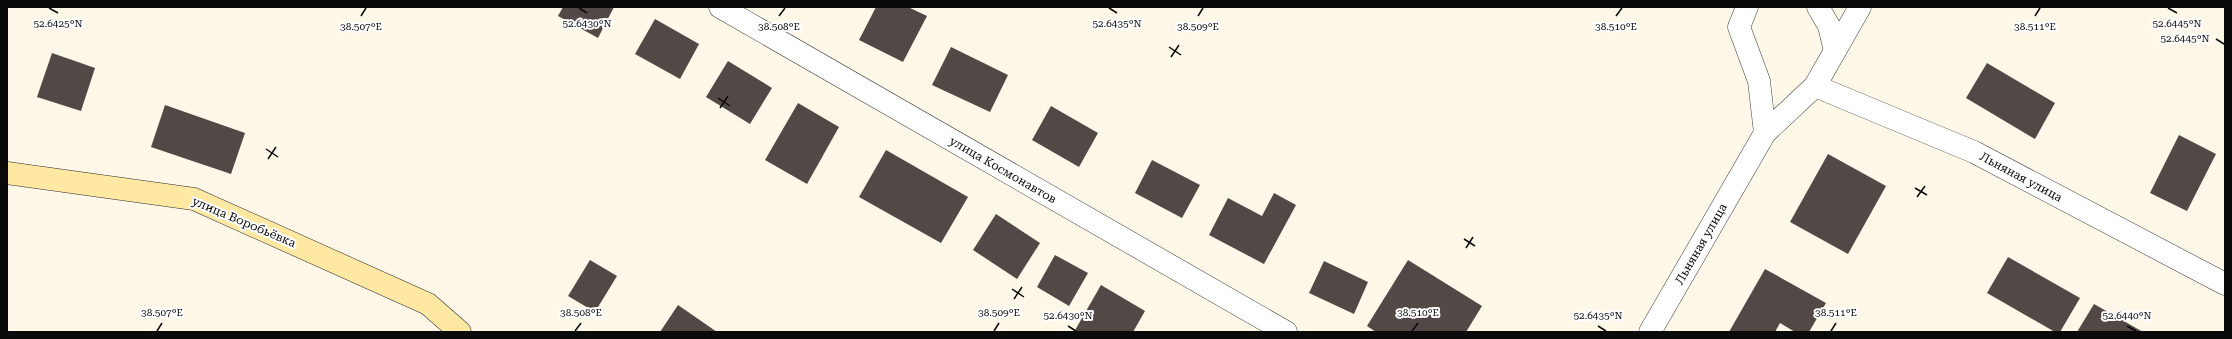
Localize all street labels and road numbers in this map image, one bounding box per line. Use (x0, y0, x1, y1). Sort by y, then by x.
street label: улица Космонавтов (947, 134, 1059, 206)
street label: Льняная улица (1977, 149, 2065, 205)
street label: улица Воробьёвка (190, 194, 298, 250)
street label: Льняная улица (1672, 201, 1730, 287)

